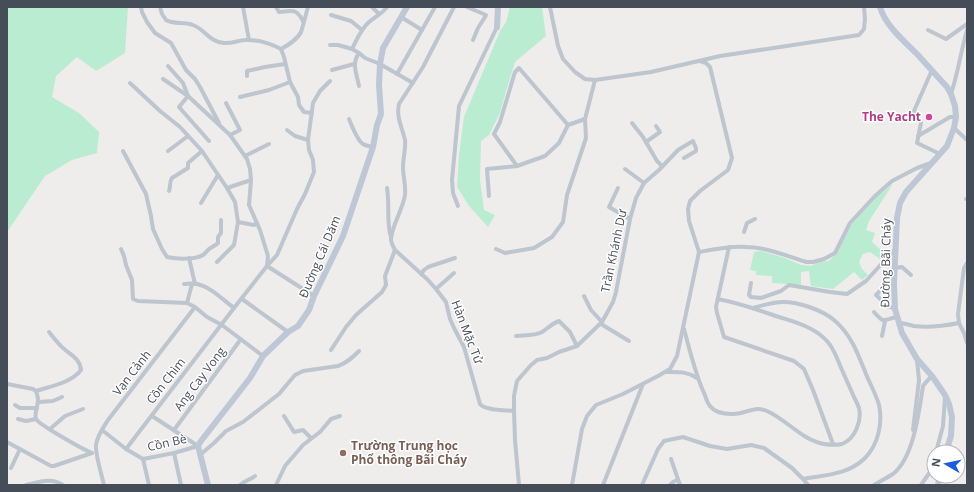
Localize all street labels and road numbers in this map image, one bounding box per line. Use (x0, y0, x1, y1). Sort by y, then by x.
street label: Trần Khánh Dư (596, 207, 631, 294)
street label: Đường Cái Dăm (295, 213, 345, 301)
street label: Đường Bãi Cháy (876, 217, 895, 308)
street label: Hàn Mặc Tử (448, 298, 488, 367)
street label: Ang Cay Vong (170, 343, 230, 414)
street label: Vạn Cảnh (109, 346, 155, 399)
street label: Cồn Chìm (142, 354, 189, 407)
street label: Cồn Bè (146, 430, 188, 455)

